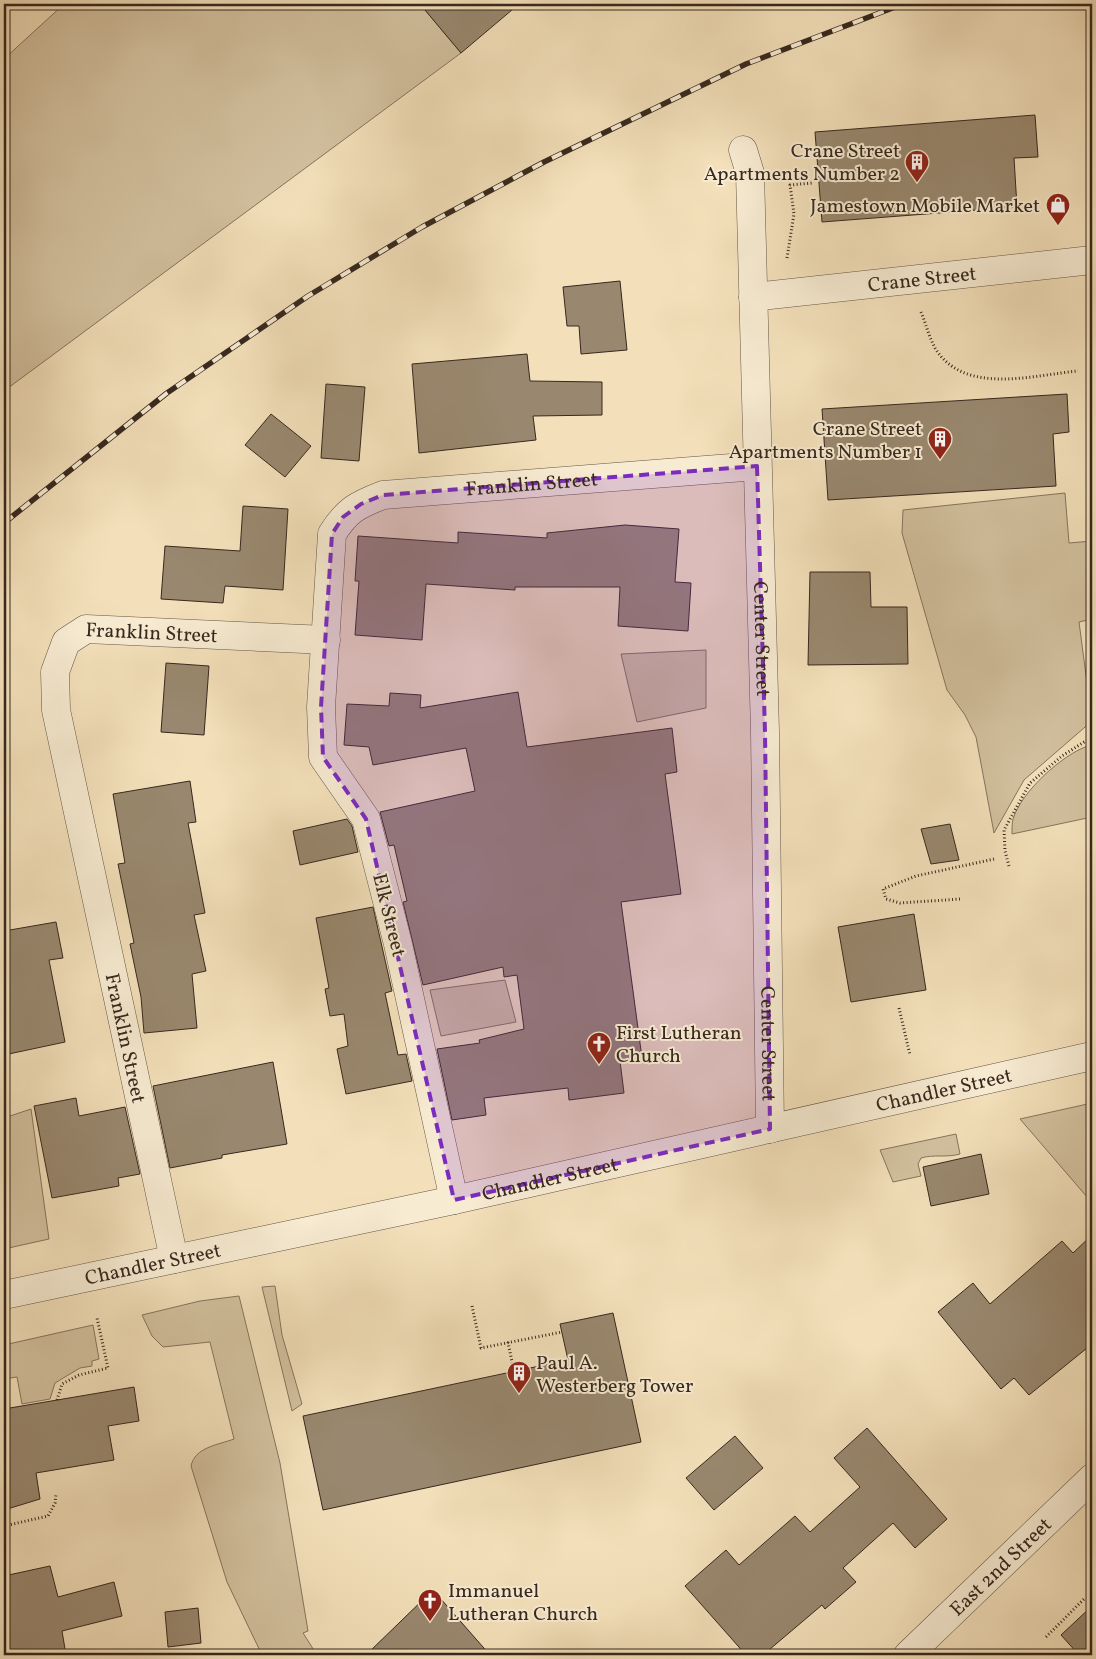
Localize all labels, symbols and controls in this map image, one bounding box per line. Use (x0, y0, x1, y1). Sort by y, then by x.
place label: Crane Street Apartments Number 2 (704, 138, 900, 189)
building icon: Crane Street Apartments Number 2 (904, 149, 930, 183)
shop icon: Jamestown Mobile Market (1045, 192, 1071, 226)
place label: Jamestown Mobile Market (810, 193, 1040, 221)
street label: Crane Street (866, 261, 978, 300)
place label: Crane Street Apartments Number 1 (729, 416, 922, 467)
building icon: Crane Street Apartments Number 1 (927, 426, 953, 460)
street label: Franklin Street (465, 466, 599, 505)
street label: Center Street (745, 581, 776, 697)
street label: Franklin Street (85, 617, 218, 651)
street label: Elk Street (364, 871, 412, 960)
street label: Franklin Street (97, 971, 151, 1106)
street label: Center Street (752, 986, 782, 1102)
place label: First Lutheran Church (616, 1020, 742, 1071)
church icon: First Lutheran Church (586, 1031, 612, 1065)
street label: Chandler Street (874, 1063, 1015, 1120)
street label: Chandler Street (479, 1151, 621, 1209)
street label: Chandler Street (82, 1238, 224, 1294)
place label: Paul A. Westerberg Tower (536, 1350, 693, 1401)
building icon: Paul A. Westerberg Tower (506, 1360, 532, 1394)
street label: East 2nd Street (944, 1512, 1059, 1624)
place label: Immanuel Lutheran Church (448, 1578, 598, 1629)
church icon: Immanuel Lutheran Church (417, 1588, 443, 1622)

